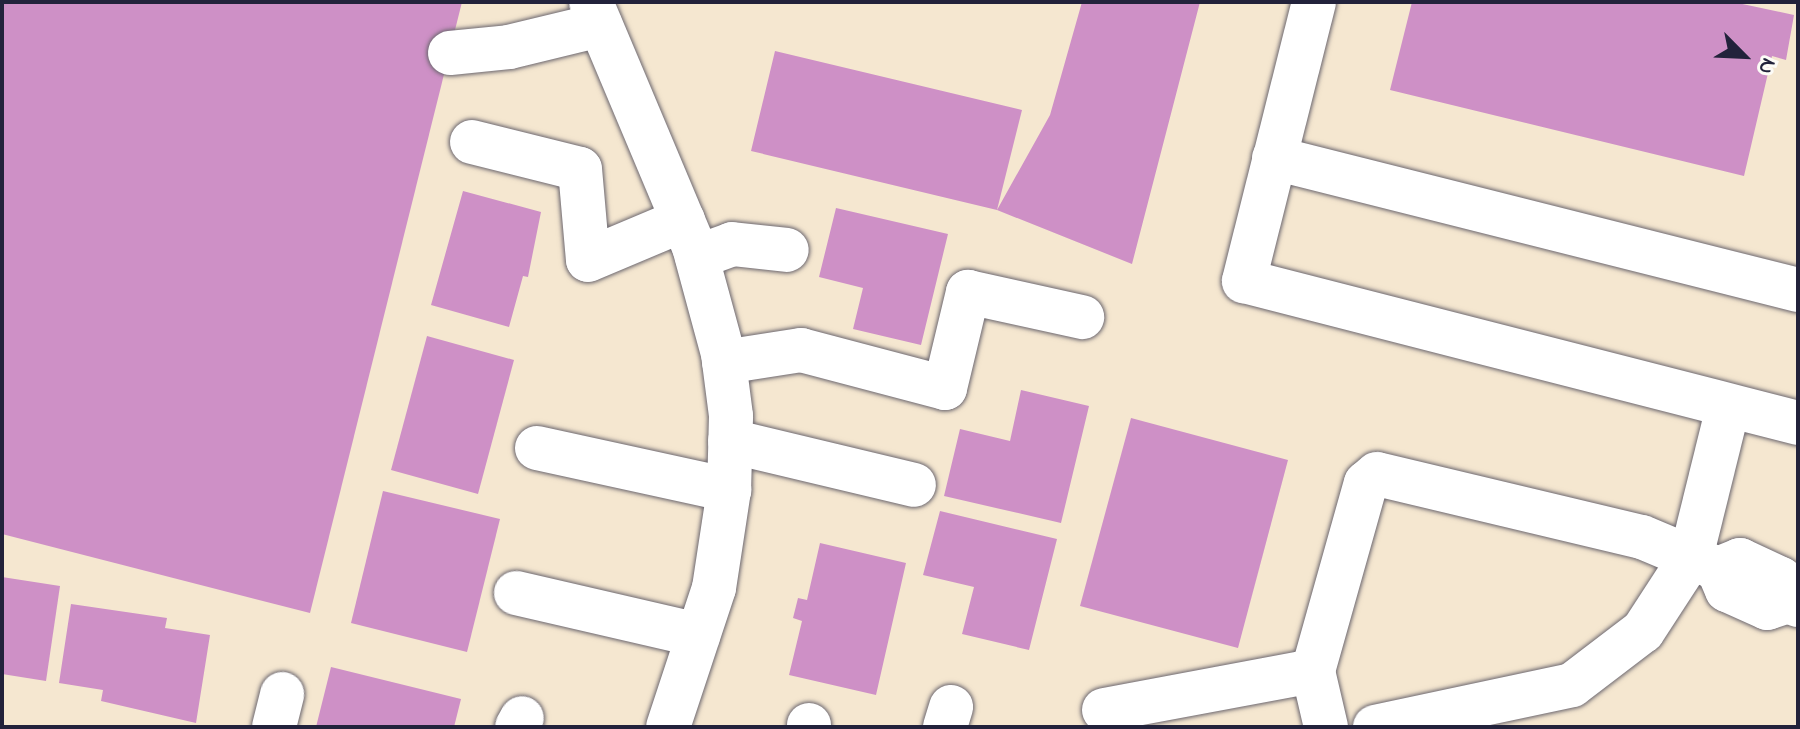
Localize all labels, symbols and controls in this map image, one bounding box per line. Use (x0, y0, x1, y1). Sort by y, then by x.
north arrow (1704, 16, 1784, 96)
text: N (1748, 52, 1784, 79)

